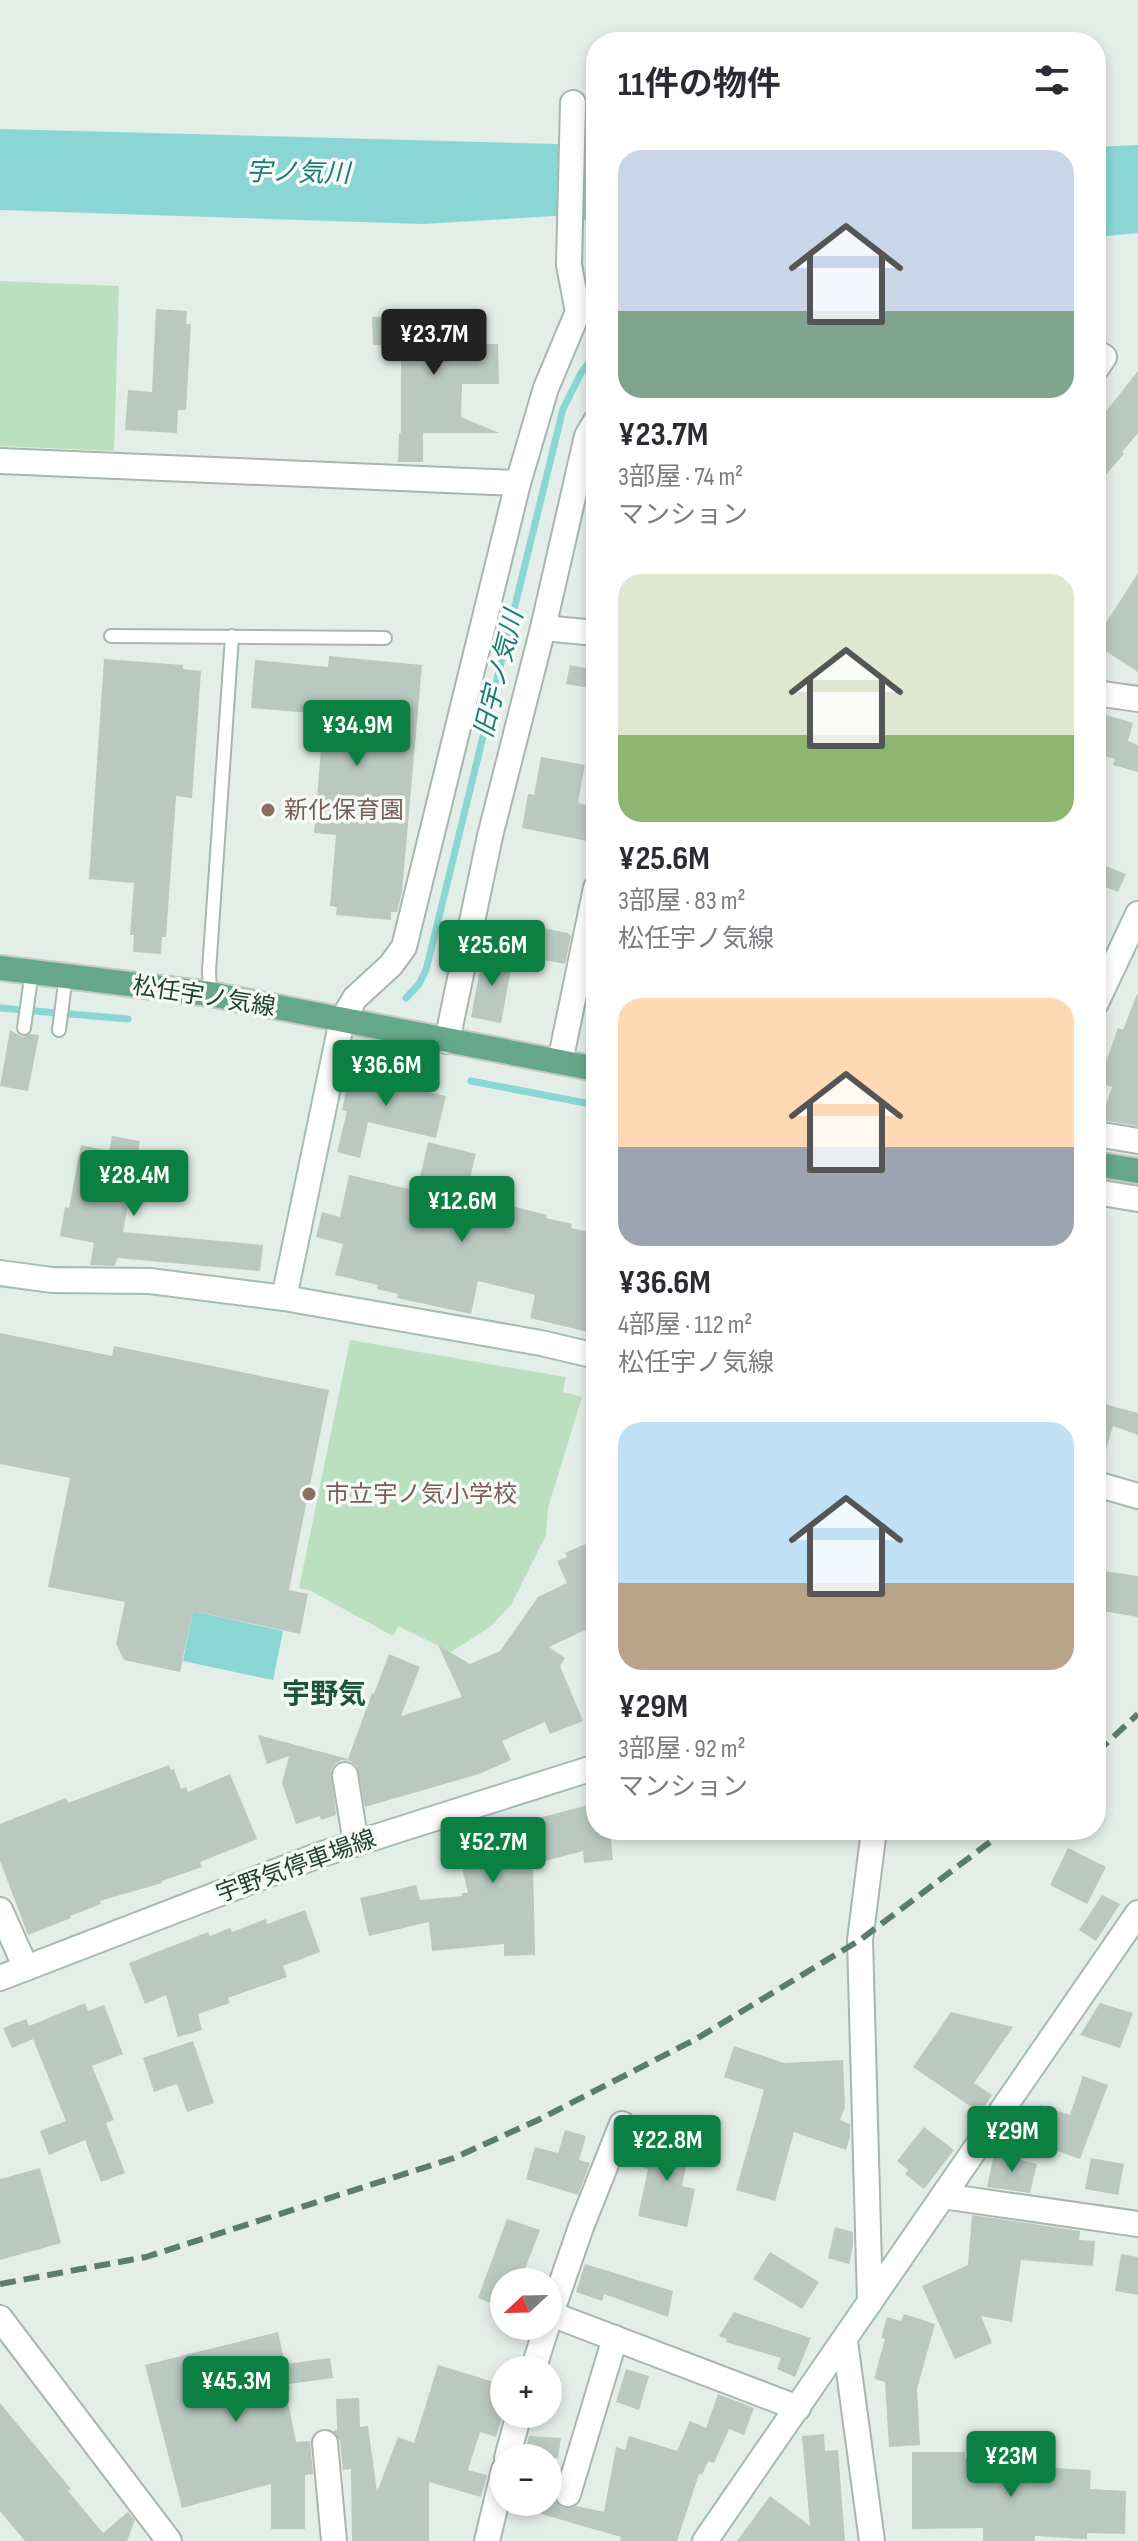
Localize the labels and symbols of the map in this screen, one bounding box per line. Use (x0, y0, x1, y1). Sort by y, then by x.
water label: 宇ノ気川 (246, 157, 353, 190)
pin: ¥23.7M (369, 309, 499, 377)
water label: 旧宇ノ気川 (469, 605, 531, 741)
pin: ¥34.9M (292, 700, 422, 768)
place label: 新化保育園 (284, 796, 404, 825)
marker: 新化保育園 (259, 801, 277, 819)
pin: ¥25.6M (427, 920, 557, 988)
street label: 松任宇ノ気線 (131, 971, 277, 1022)
pin: ¥36.6M (321, 1040, 451, 1108)
pin: ¥28.4M (69, 1150, 199, 1218)
pin: ¥12.6M (397, 1176, 527, 1244)
place label: 市立宇ノ気小学校 (325, 1480, 517, 1509)
marker: 市立宇ノ気小学校 (300, 1485, 318, 1503)
district label: 宇野気 (282, 1678, 366, 1711)
pin: ¥52.7M (428, 1817, 558, 1885)
street label: 宇野気停車場線 (212, 1824, 380, 1909)
pin: ¥29M (965, 2106, 1059, 2174)
pin: ¥22.8M (602, 2115, 732, 2183)
north arrow (490, 2268, 562, 2340)
pin: ¥45.3M (171, 2356, 301, 2424)
pin: ¥23M (964, 2431, 1058, 2499)

